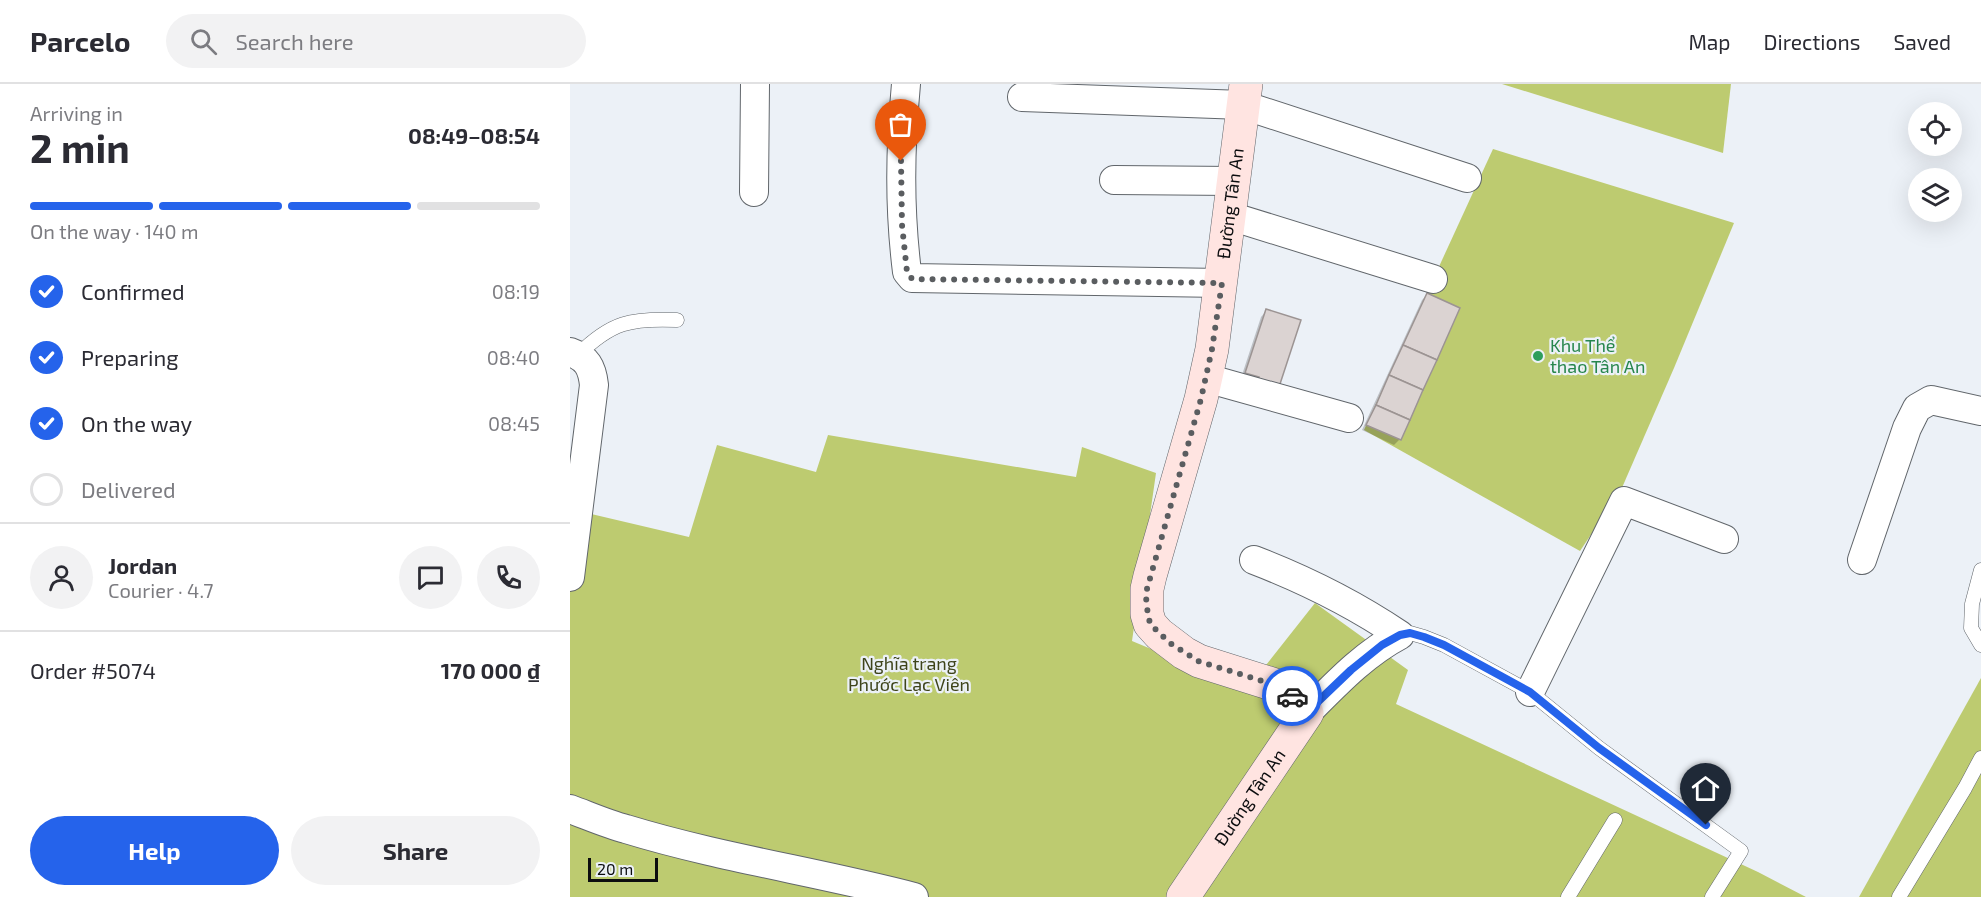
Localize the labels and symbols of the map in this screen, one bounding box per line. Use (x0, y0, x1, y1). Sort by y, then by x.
pin (875, 99, 926, 161)
street label: Đường Tân An (1212, 147, 1248, 260)
place label: Khu Thể thao Tân An (1550, 334, 1645, 377)
marker: Khu Thể thao Tân An (1531, 349, 1545, 363)
park label: Nghĩa trang Phước Lạc Viên (848, 652, 970, 695)
courier (1262, 666, 1322, 726)
street label: Đường Tân An (1209, 744, 1290, 849)
pin (1680, 763, 1731, 825)
scale bar (588, 855, 658, 882)

